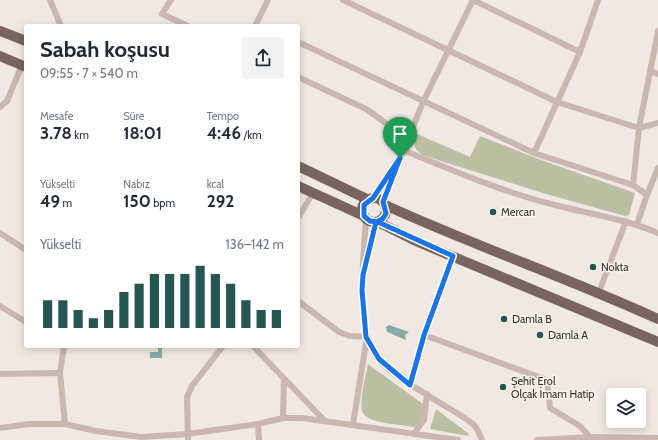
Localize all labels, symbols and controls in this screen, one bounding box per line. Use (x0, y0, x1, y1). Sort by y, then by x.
text: Sabah koşusu (40, 36, 170, 63)
button: share (242, 37, 284, 79)
text: 09:55 · 7 × 540 m (40, 65, 138, 81)
text: Mesafe (40, 109, 73, 123)
text: Süre (123, 109, 144, 123)
text: Tempo (207, 109, 239, 123)
pin (383, 117, 417, 158)
text: 3.78 (40, 123, 72, 143)
text: 18:01 (123, 123, 162, 143)
text: 4:46 (207, 123, 241, 143)
icon: arrive (389, 123, 411, 145)
text: km (72, 128, 89, 142)
text: /km (241, 128, 262, 142)
text: Yükselti (40, 177, 75, 191)
text: Nabız (123, 177, 150, 191)
text: kcal (207, 177, 224, 191)
text: 49 (40, 191, 60, 211)
text: 150 (123, 191, 151, 211)
text: 292 (207, 191, 234, 211)
text: m (60, 196, 72, 210)
text: bpm (151, 196, 175, 210)
place label: Mercan (501, 205, 535, 219)
marker: Mercan (488, 207, 498, 217)
text: Yükselti (40, 236, 81, 252)
text: 136–142 m (226, 236, 284, 252)
place label: Nokta (601, 260, 629, 274)
marker: Nokta (588, 262, 598, 272)
place label: Damla B (512, 312, 552, 326)
marker: Damla B (499, 314, 509, 324)
place label: Damla A (548, 328, 588, 342)
marker: Damla A (535, 330, 545, 340)
place label: Şehit Erol Olçak İmam Hatip (511, 374, 594, 401)
marker: Şehit Erol Olçak İmam Hatip (498, 382, 508, 392)
map controls (606, 388, 646, 428)
button: layers (606, 388, 646, 428)

